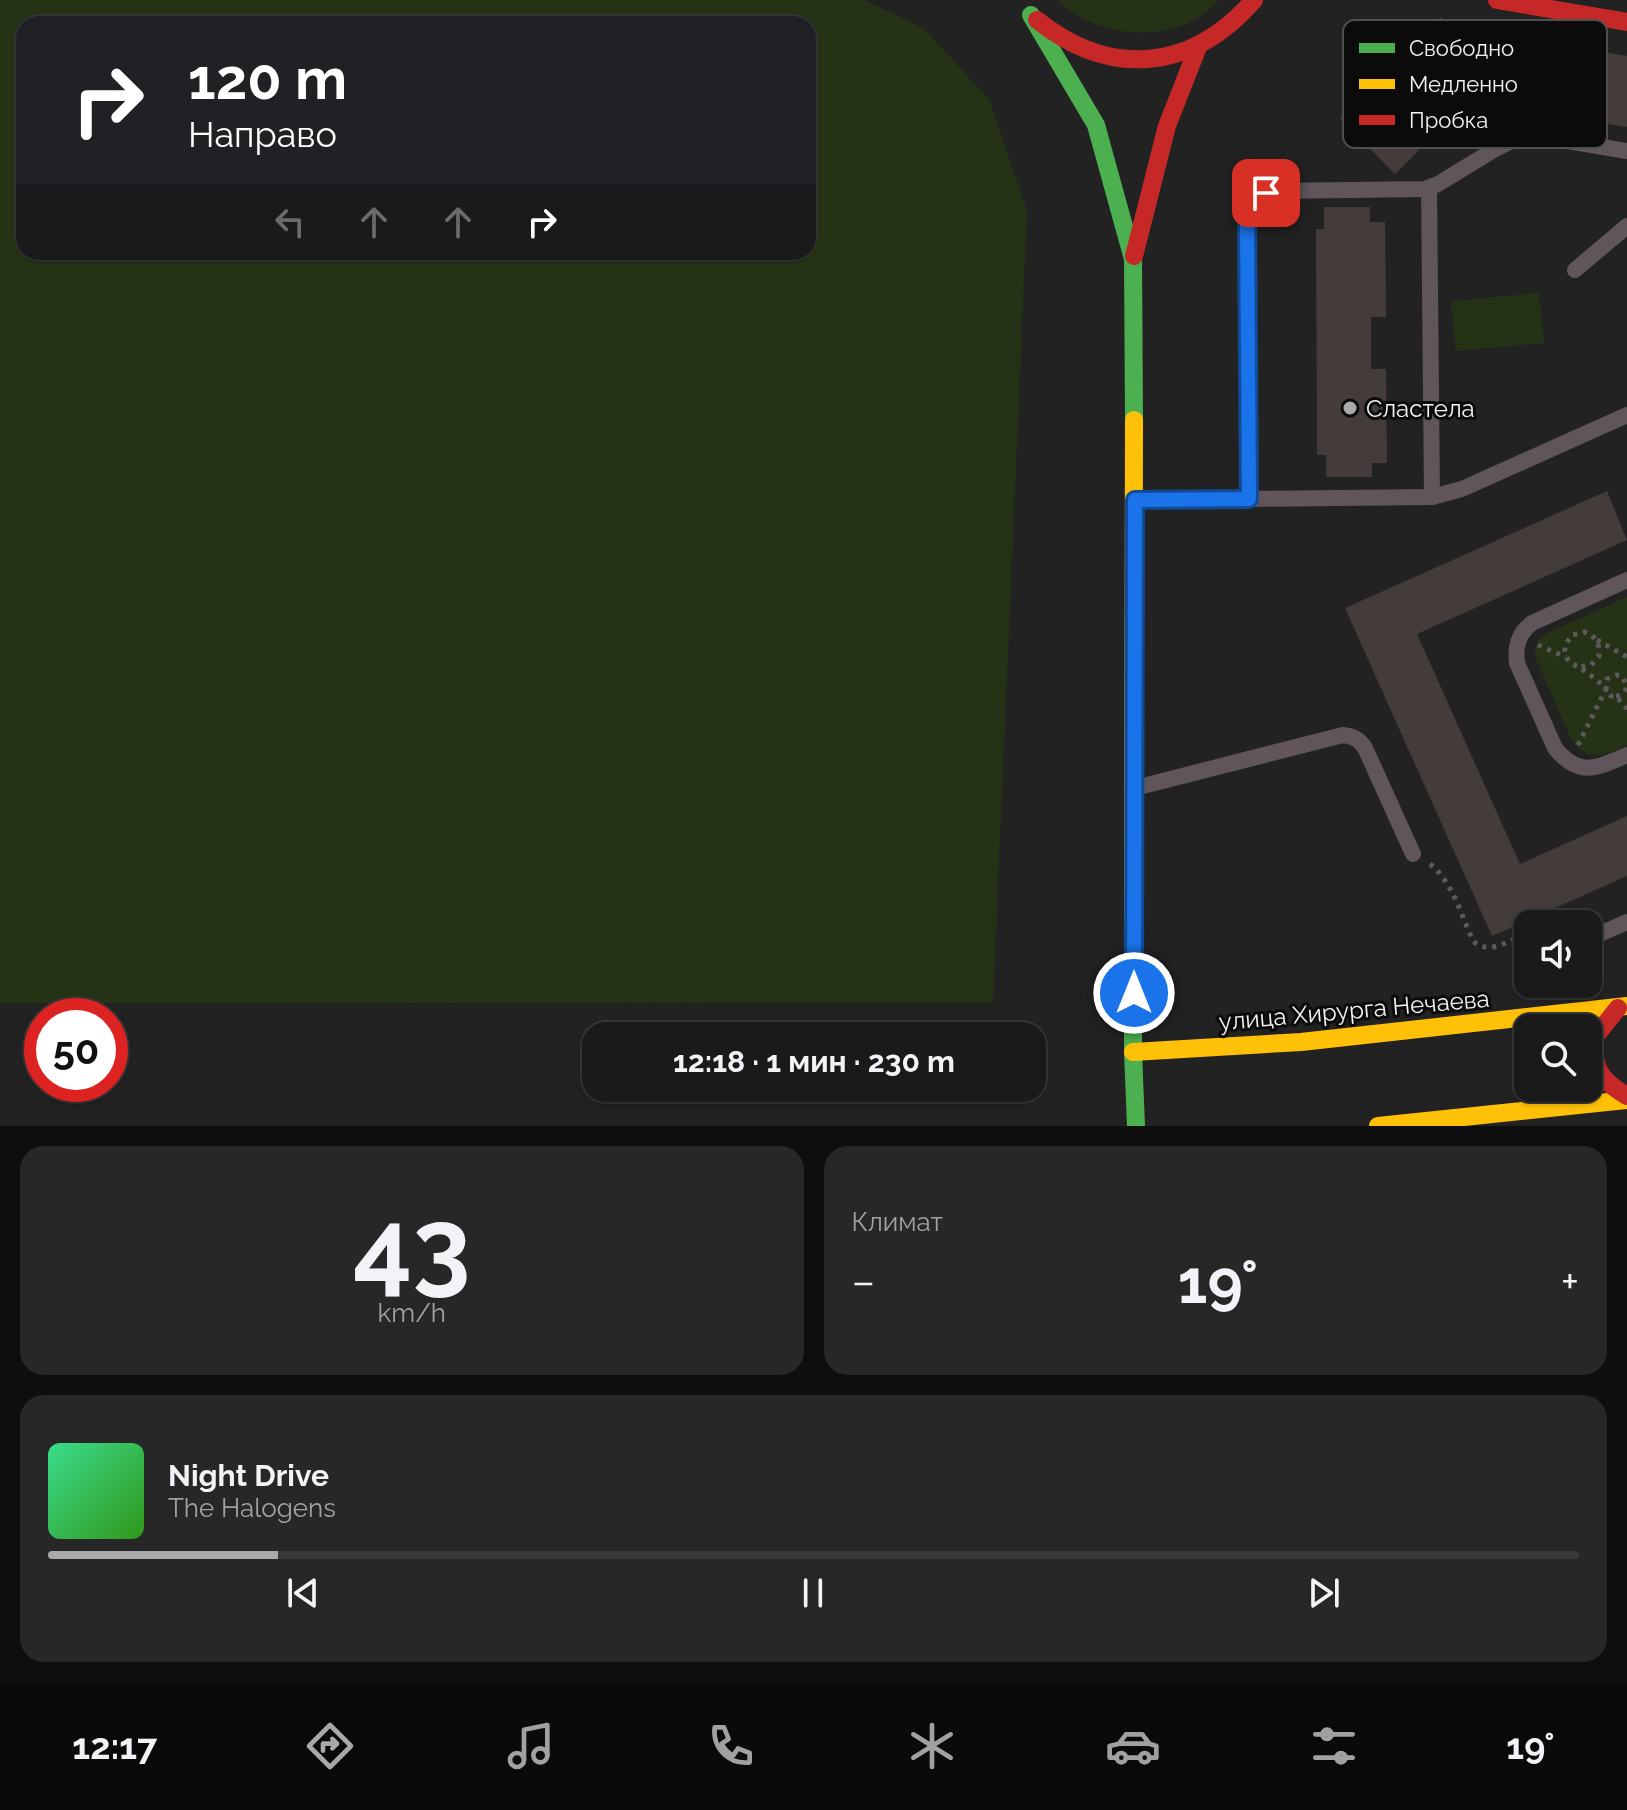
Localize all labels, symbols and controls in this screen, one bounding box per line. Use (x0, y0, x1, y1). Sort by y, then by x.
legend (1343, 20, 1607, 148)
text: Свободно (1409, 35, 1514, 61)
text: 120 m (188, 46, 347, 112)
icon: right (56, 48, 160, 152)
text: Медленно (1409, 71, 1518, 97)
text: Пробка (1409, 107, 1488, 133)
text: Направо (188, 113, 337, 155)
pin (1232, 159, 1300, 227)
icon: arrive (1244, 171, 1288, 215)
icon: left (268, 200, 312, 244)
icon: ahead (352, 200, 396, 244)
icon: ahead (436, 200, 480, 244)
icon: right (520, 200, 564, 244)
place label: Сластела (1366, 394, 1475, 423)
marker: Сластела (1341, 399, 1359, 417)
map controls (1514, 910, 1602, 1102)
button: sound (1514, 910, 1602, 998)
position arrow (1092, 951, 1176, 1035)
street label: улица Хирурга Нечаева (1217, 984, 1491, 1036)
speed limit sign: 50 (24, 998, 128, 1102)
button: search (1514, 1014, 1602, 1102)
text: 12:18 · 1 мин · 230 m (673, 1044, 955, 1079)
text: 43 (353, 1185, 470, 1307)
text: Климат (852, 1207, 943, 1237)
text: 19° (1178, 1247, 1258, 1317)
text: − (852, 1256, 875, 1307)
text: + (1561, 1256, 1579, 1307)
text: km/h (377, 1298, 446, 1328)
text: Night Drive (168, 1458, 329, 1493)
text: The Halogens (168, 1493, 336, 1523)
icon: previous (281, 1571, 325, 1615)
icon: pause (791, 1571, 835, 1615)
icon: next (1302, 1571, 1346, 1615)
icon: directions (302, 1718, 358, 1774)
icon: music (503, 1718, 559, 1774)
icon: phone (703, 1718, 759, 1774)
icon: climate (904, 1718, 960, 1774)
icon: car (1105, 1718, 1161, 1774)
icon: filters (1306, 1718, 1362, 1774)
text: 12:17 (72, 1725, 157, 1767)
text: 19° (1506, 1725, 1555, 1767)

